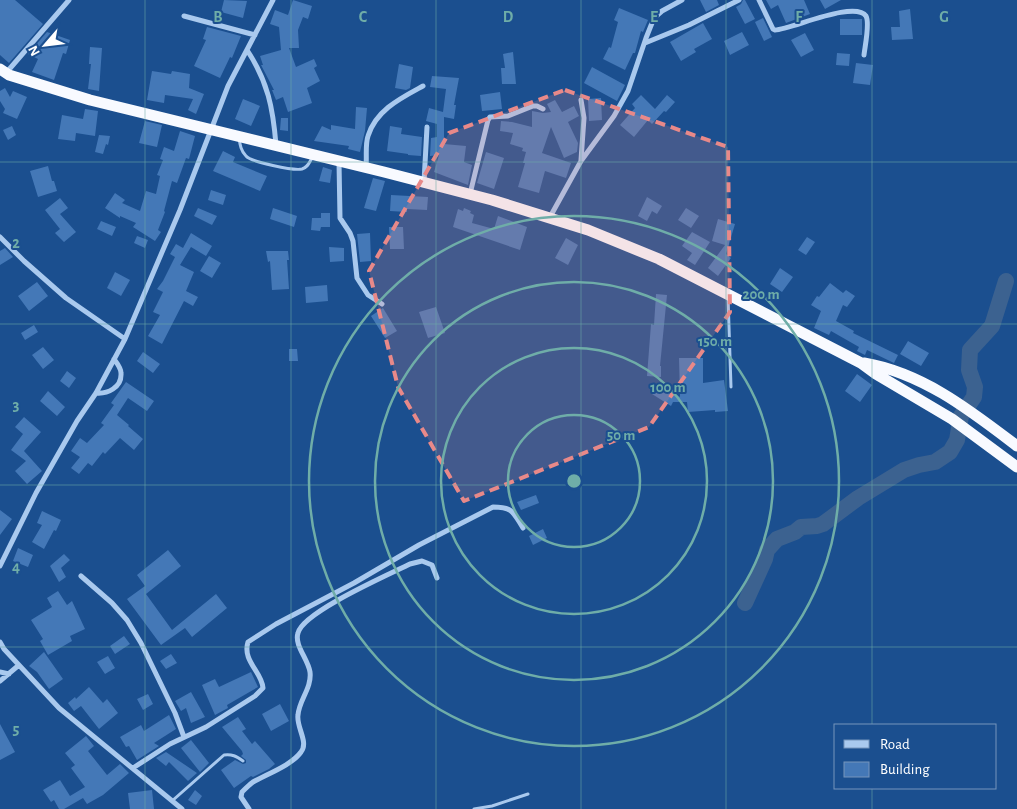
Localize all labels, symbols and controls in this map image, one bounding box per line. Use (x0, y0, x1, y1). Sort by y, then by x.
text: B (213, 9, 223, 25)
text: C (359, 9, 368, 25)
text: D (503, 9, 514, 25)
text: E (650, 9, 658, 25)
text: F (795, 9, 803, 25)
text: G (939, 9, 949, 25)
north arrow (20, 20, 70, 70)
text: N (26, 43, 43, 58)
text: 2 (12, 235, 20, 251)
text: 200 m (742, 287, 780, 302)
text: 150 m (698, 334, 732, 349)
text: 100 m (650, 380, 686, 395)
text: 3 (13, 397, 20, 413)
text: 50 m (607, 428, 635, 443)
centre of rings (565, 472, 583, 490)
text: 4 (12, 559, 20, 575)
text: 5 (13, 721, 20, 737)
legend (834, 724, 997, 789)
text: Road (880, 737, 910, 752)
text: Building (880, 762, 930, 777)

